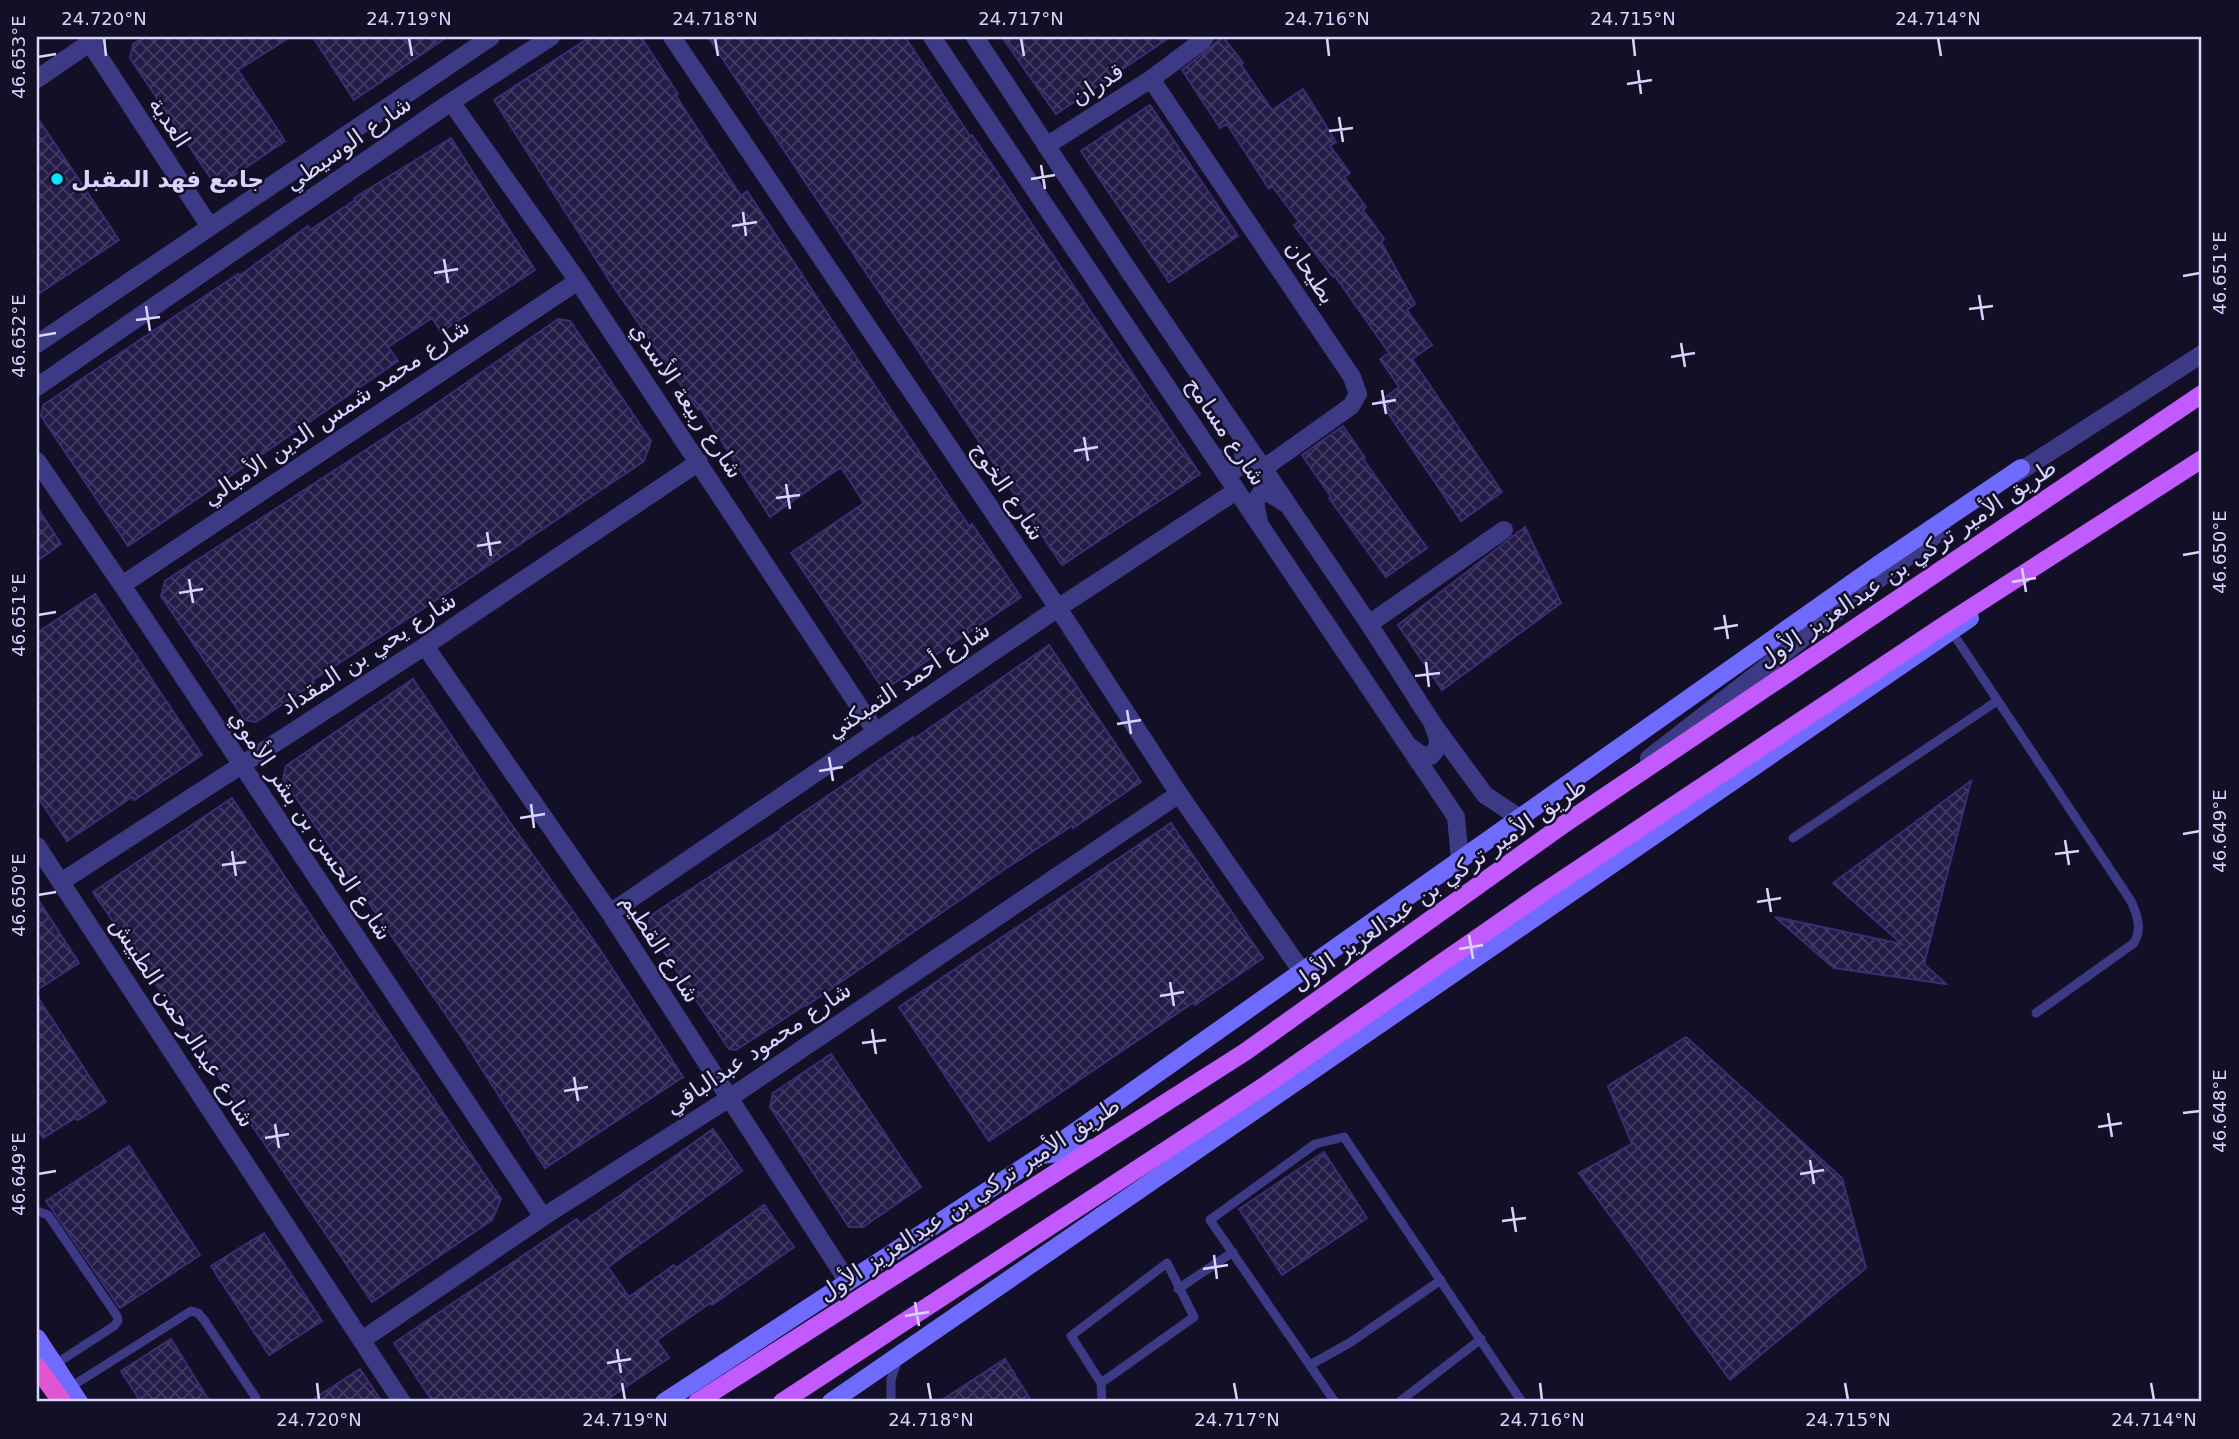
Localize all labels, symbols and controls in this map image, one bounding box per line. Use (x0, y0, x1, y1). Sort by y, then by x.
text: 24.720°N (61, 8, 147, 29)
text: 24.719°N (366, 8, 452, 29)
text: 24.718°N (672, 8, 758, 29)
text: 24.717°N (978, 8, 1064, 29)
text: 24.716°N (1284, 8, 1370, 29)
text: 24.715°N (1590, 8, 1676, 29)
text: 24.714°N (1895, 8, 1981, 29)
text: 46.653°E (8, 15, 29, 99)
street label: قدران (1066, 57, 1129, 111)
street label: شارع الوسيطي (280, 90, 417, 197)
street label: العدية (144, 92, 196, 152)
place label: جامع فهد المقبل (71, 166, 264, 193)
marker: جامع فهد المقبل (49, 171, 65, 187)
text: 46.651°E (2209, 231, 2230, 315)
street label: بطيحان (1280, 235, 1342, 309)
text: 46.652°E (8, 294, 29, 378)
street label: شارع محمد شمس الدين الأمبالي (197, 312, 475, 512)
street label: شارع ربيعة الأسدي (624, 317, 750, 483)
street label: شارع مسامح (1179, 372, 1272, 491)
street label: شارع الخوج (965, 437, 1050, 546)
street label: طريق الأمير تركي بن عبدالعزيز الأول (1752, 452, 2062, 674)
text: 46.650°E (2209, 510, 2230, 594)
text: 46.651°E (8, 573, 29, 657)
street label: شارع يحي بن المقداد (275, 586, 461, 720)
street label: شارع أحمد التمبكتي (820, 614, 995, 745)
street label: شارع الحسن بن بشر الأموي (223, 704, 399, 946)
street label: طريق الأمير تركي بن عبدالعزيز الأول (1286, 771, 1592, 997)
text: 46.649°E (2209, 789, 2230, 873)
text: 46.650°E (8, 853, 29, 937)
street label: شارع القطيم (615, 889, 706, 1008)
street label: شارع عبدالرحمن الطبيش (105, 912, 261, 1132)
street label: شارع محمود عبدالباقي (660, 976, 856, 1121)
text: 46.648°E (2209, 1069, 2230, 1153)
street label: طريق الأمير تركي بن عبدالعزيز الأول (813, 1091, 1125, 1307)
text: 46.649°E (8, 1132, 29, 1216)
text: 24.720°N (276, 1409, 362, 1430)
text: 24.719°N (582, 1409, 668, 1430)
text: 24.718°N (888, 1409, 974, 1430)
text: 24.717°N (1194, 1409, 1280, 1430)
text: 24.716°N (1499, 1409, 1585, 1430)
text: 24.715°N (1805, 1409, 1891, 1430)
text: 24.714°N (2111, 1409, 2197, 1430)

